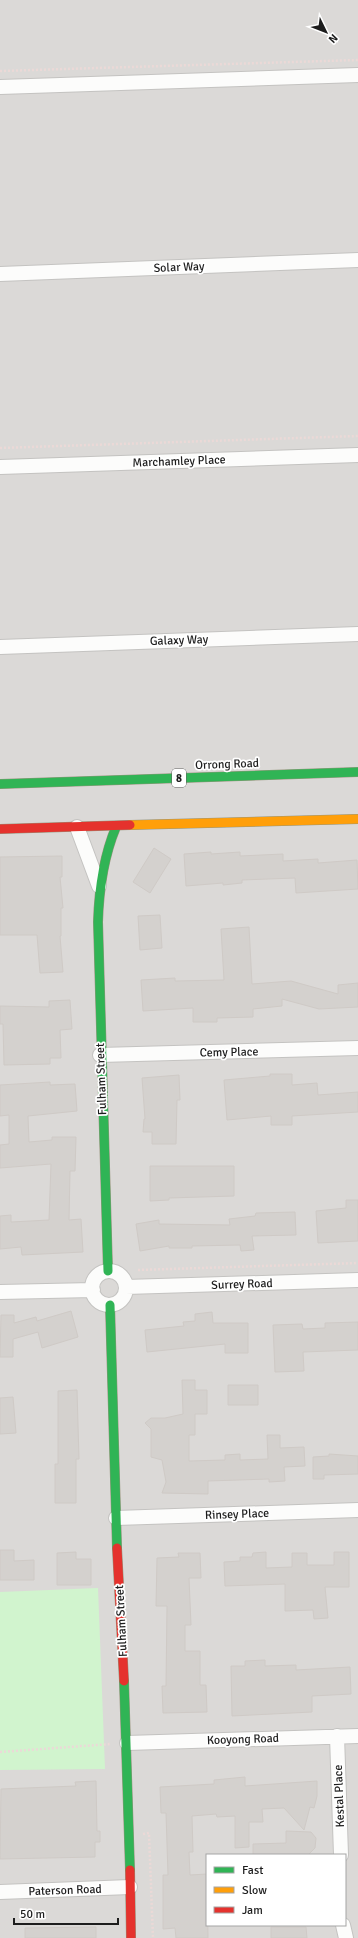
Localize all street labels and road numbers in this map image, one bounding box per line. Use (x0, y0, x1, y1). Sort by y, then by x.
street label: Solar Way (153, 259, 205, 276)
street label: Marchamley Place (132, 452, 226, 471)
street label: Galaxy Way (150, 632, 209, 649)
street label: Orrong Road (195, 756, 259, 773)
road number: 8 (172, 769, 186, 787)
street label: Fulham Street (93, 1043, 110, 1115)
street label: Cemy Place (199, 1044, 259, 1061)
street label: Surrey Road (211, 1276, 273, 1293)
street label: Rinsey Place (205, 1506, 269, 1523)
street label: Fulham Street (112, 1585, 131, 1657)
street label: Kooyong Road (207, 1731, 279, 1748)
street label: Kestal Place (331, 1764, 348, 1828)
street label: Paterson Road (28, 1882, 102, 1899)

